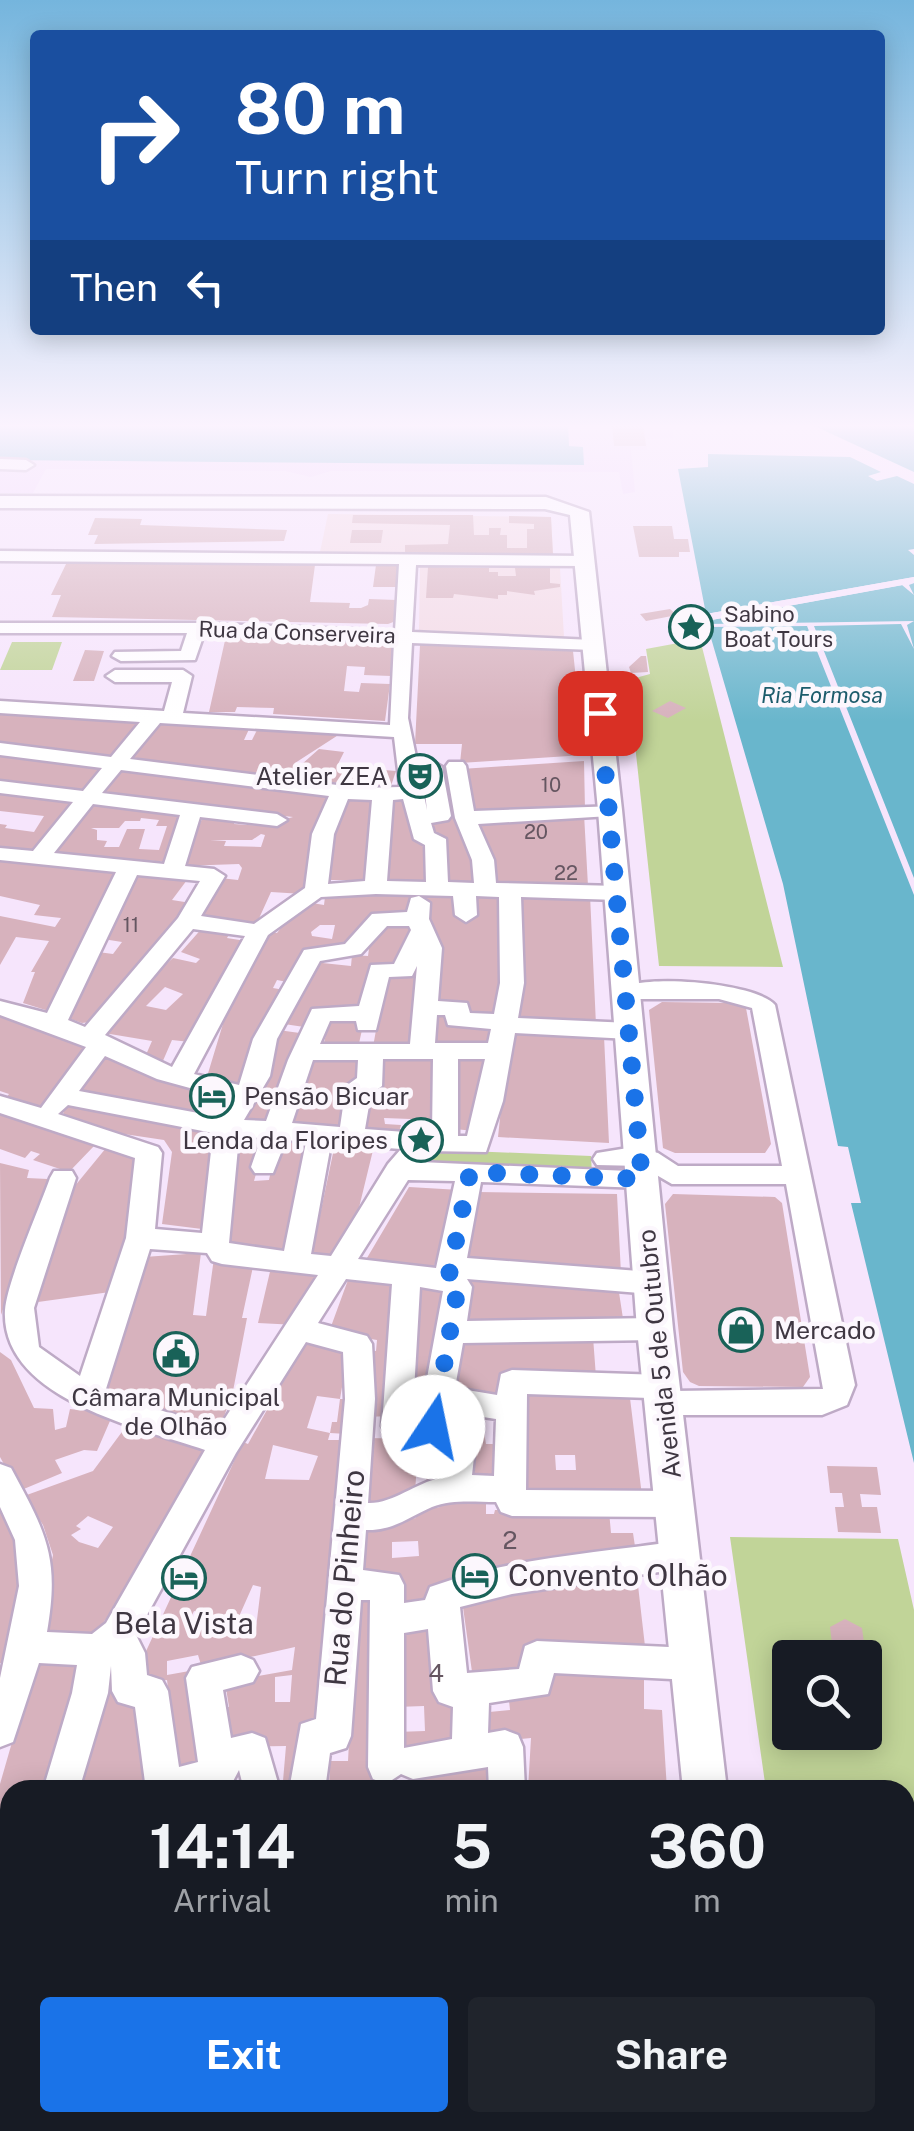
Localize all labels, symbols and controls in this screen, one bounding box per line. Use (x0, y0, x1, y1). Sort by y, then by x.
text: 80 m (235, 67, 405, 150)
icon: right (70, 70, 200, 200)
text: Turn right (235, 151, 439, 204)
icon: left (178, 260, 233, 315)
text: Then (70, 265, 158, 310)
place label: Sabino Boat Tours (724, 601, 833, 652)
place icon: Sabino Boat Tours (668, 604, 714, 650)
street label: Rua da Conserveira (198, 616, 396, 648)
pin (558, 671, 643, 756)
water label: Ria Formosa (761, 682, 883, 708)
icon: arrive (573, 686, 628, 741)
theatre icon: Atelier ZEA (397, 753, 443, 799)
place label: Atelier ZEA (255, 761, 388, 791)
house number: 10 (541, 773, 561, 797)
house number: 20 (524, 820, 548, 844)
house number: 22 (554, 861, 578, 885)
house number: 11 (123, 913, 139, 937)
hotel icon: Pensão Bicuar (189, 1073, 235, 1119)
place label: Pensão Bicuar (244, 1081, 409, 1111)
place icon: Lenda da Floripes (398, 1117, 444, 1163)
place label: Lenda da Floripes (182, 1125, 388, 1155)
street label: Avenida 5 de Outubro (631, 1228, 687, 1480)
shop icon: Mercado (718, 1307, 764, 1353)
place label: Mercado (774, 1315, 876, 1345)
public building icon: Câmara Municipal de Olhão (153, 1331, 199, 1377)
position arrow (381, 1375, 485, 1479)
place label: Câmara Municipal de Olhão (72, 1382, 280, 1441)
street label: Rua do Pinheiro (317, 1468, 371, 1688)
house number: 2 (503, 1525, 517, 1555)
hotel icon: Convento Olhão (452, 1553, 498, 1599)
hotel icon: Bela Vista (161, 1555, 207, 1601)
place label: Convento Olhão (508, 1557, 728, 1593)
place label: Bela Vista (114, 1605, 254, 1641)
map controls (772, 1640, 882, 1750)
button: search (772, 1640, 882, 1750)
house number: 4 (428, 1658, 444, 1688)
text: 14:14 (149, 1811, 295, 1882)
text: 5 (451, 1811, 492, 1882)
text: 360 (648, 1811, 766, 1882)
text: Arrival (173, 1882, 272, 1919)
text: min (445, 1882, 499, 1919)
text: m (693, 1882, 721, 1919)
button: Exit (40, 1997, 448, 2112)
button: Share (468, 1997, 875, 2112)

